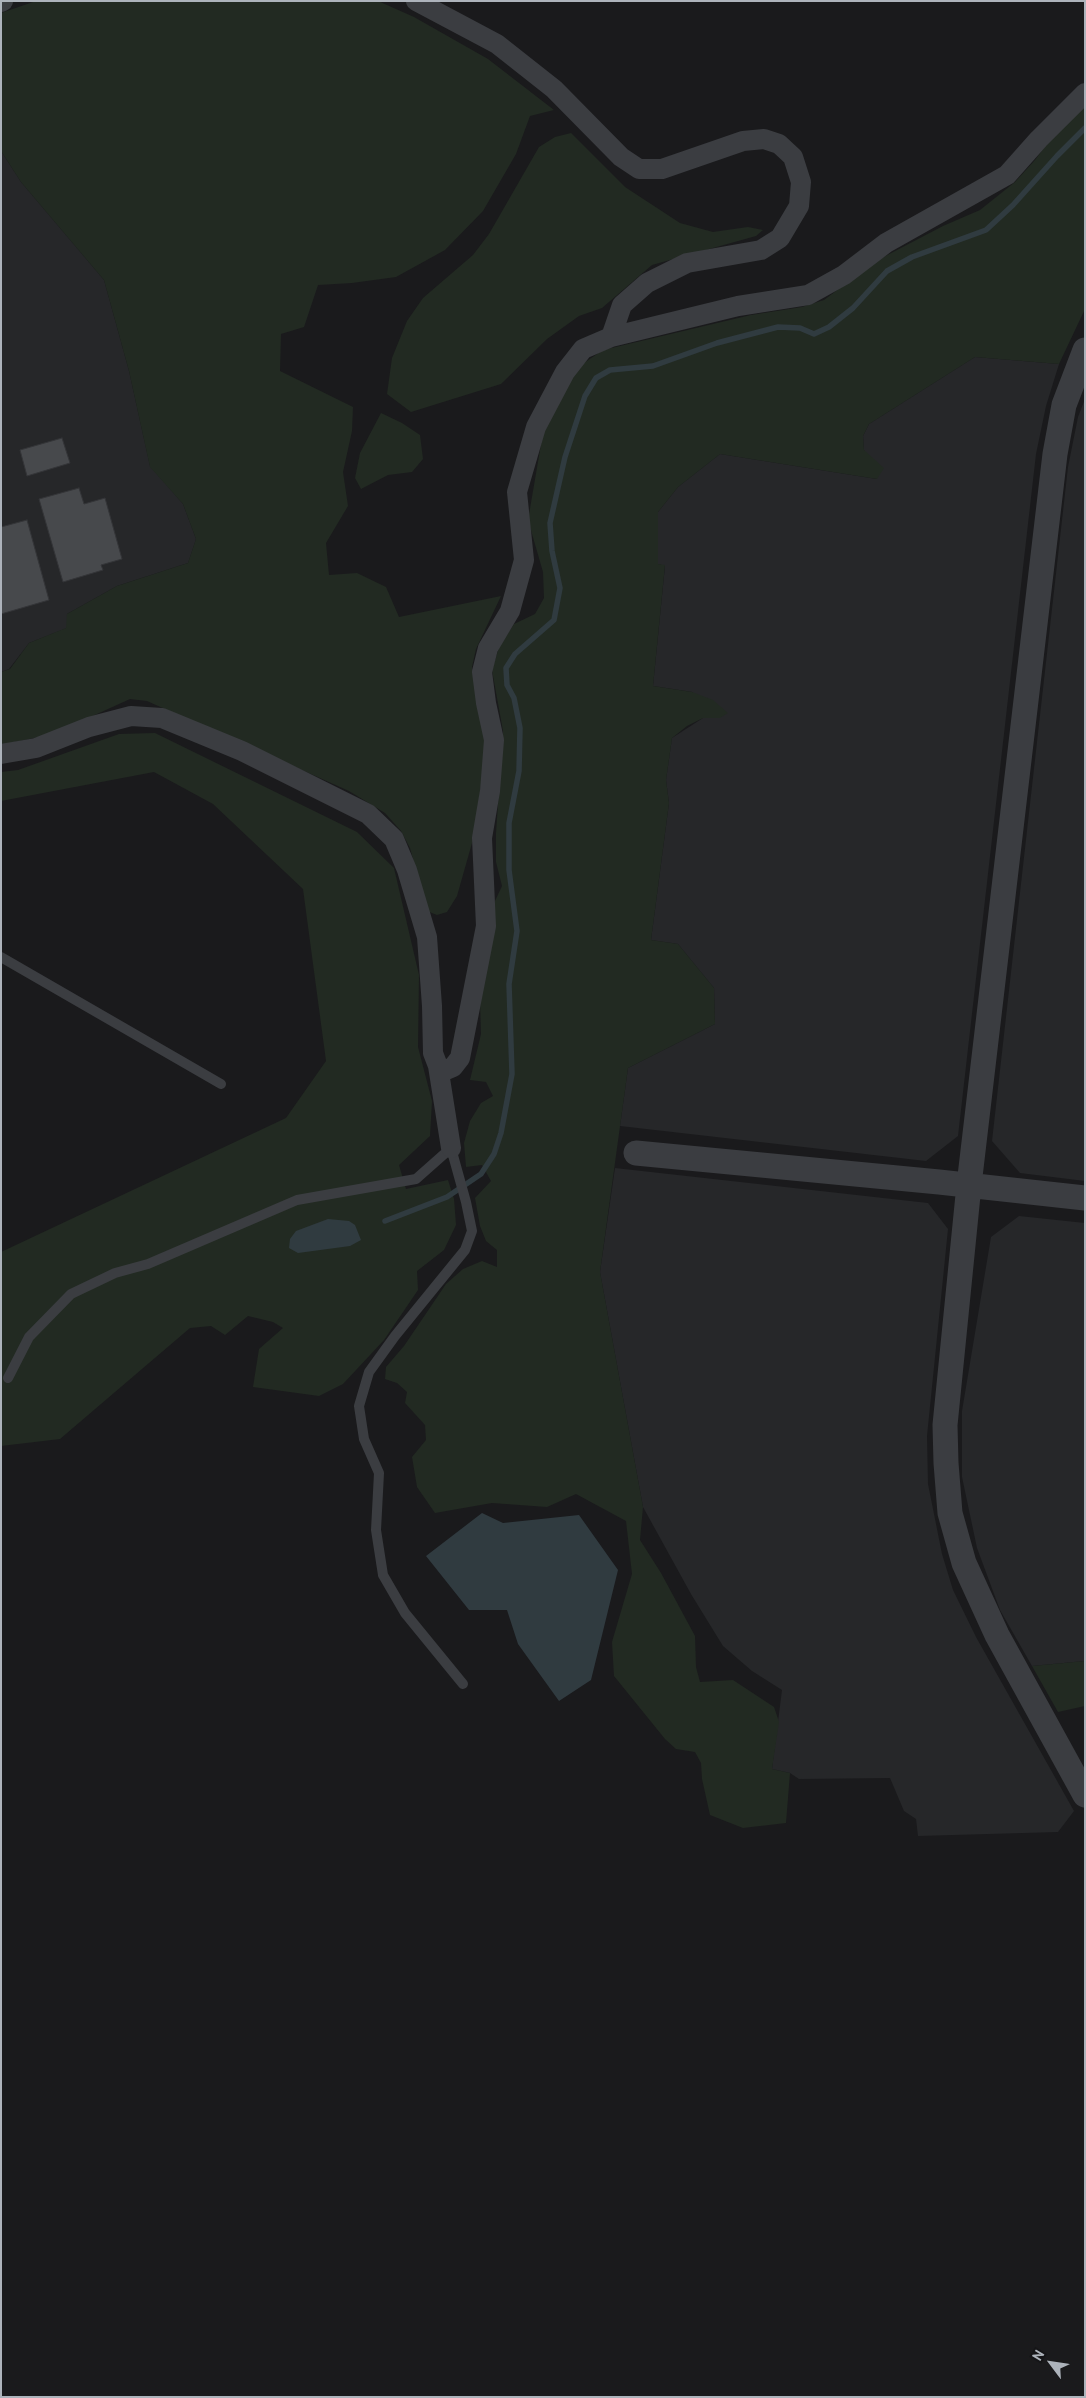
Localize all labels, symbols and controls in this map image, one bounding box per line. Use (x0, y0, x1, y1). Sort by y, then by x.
north arrow (1026, 2338, 1076, 2388)
text: N (1028, 2347, 1048, 2364)

